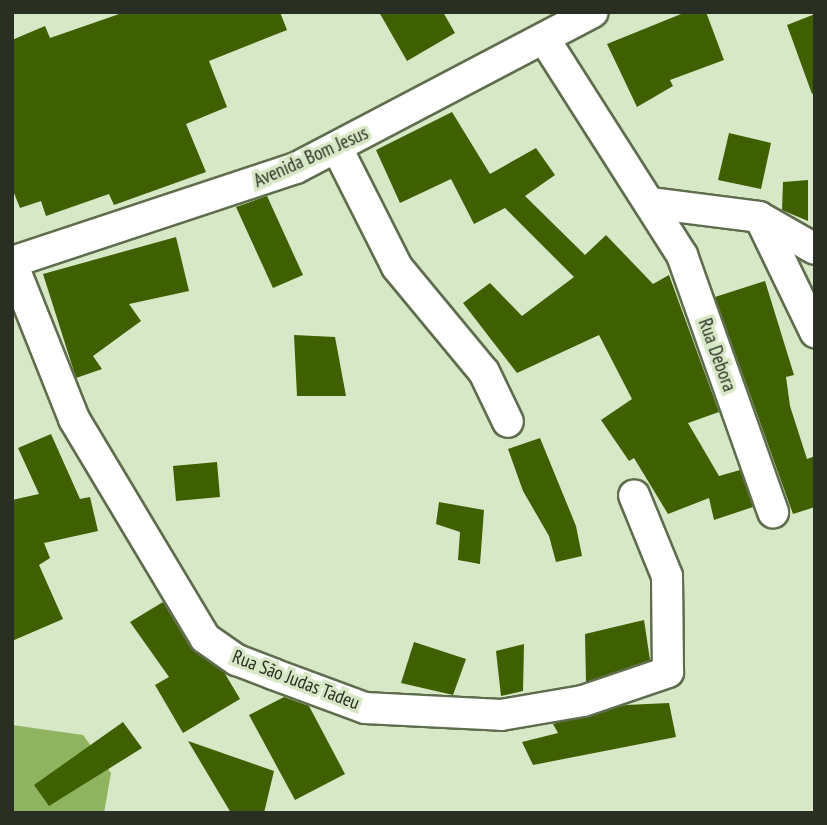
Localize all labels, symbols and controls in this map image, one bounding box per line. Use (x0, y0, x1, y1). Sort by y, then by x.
street label: Avenida Bom Jesus (250, 122, 372, 192)
street label: Rua Debora (693, 315, 741, 395)
street label: Rua São Judas Tadeu (229, 645, 363, 715)

